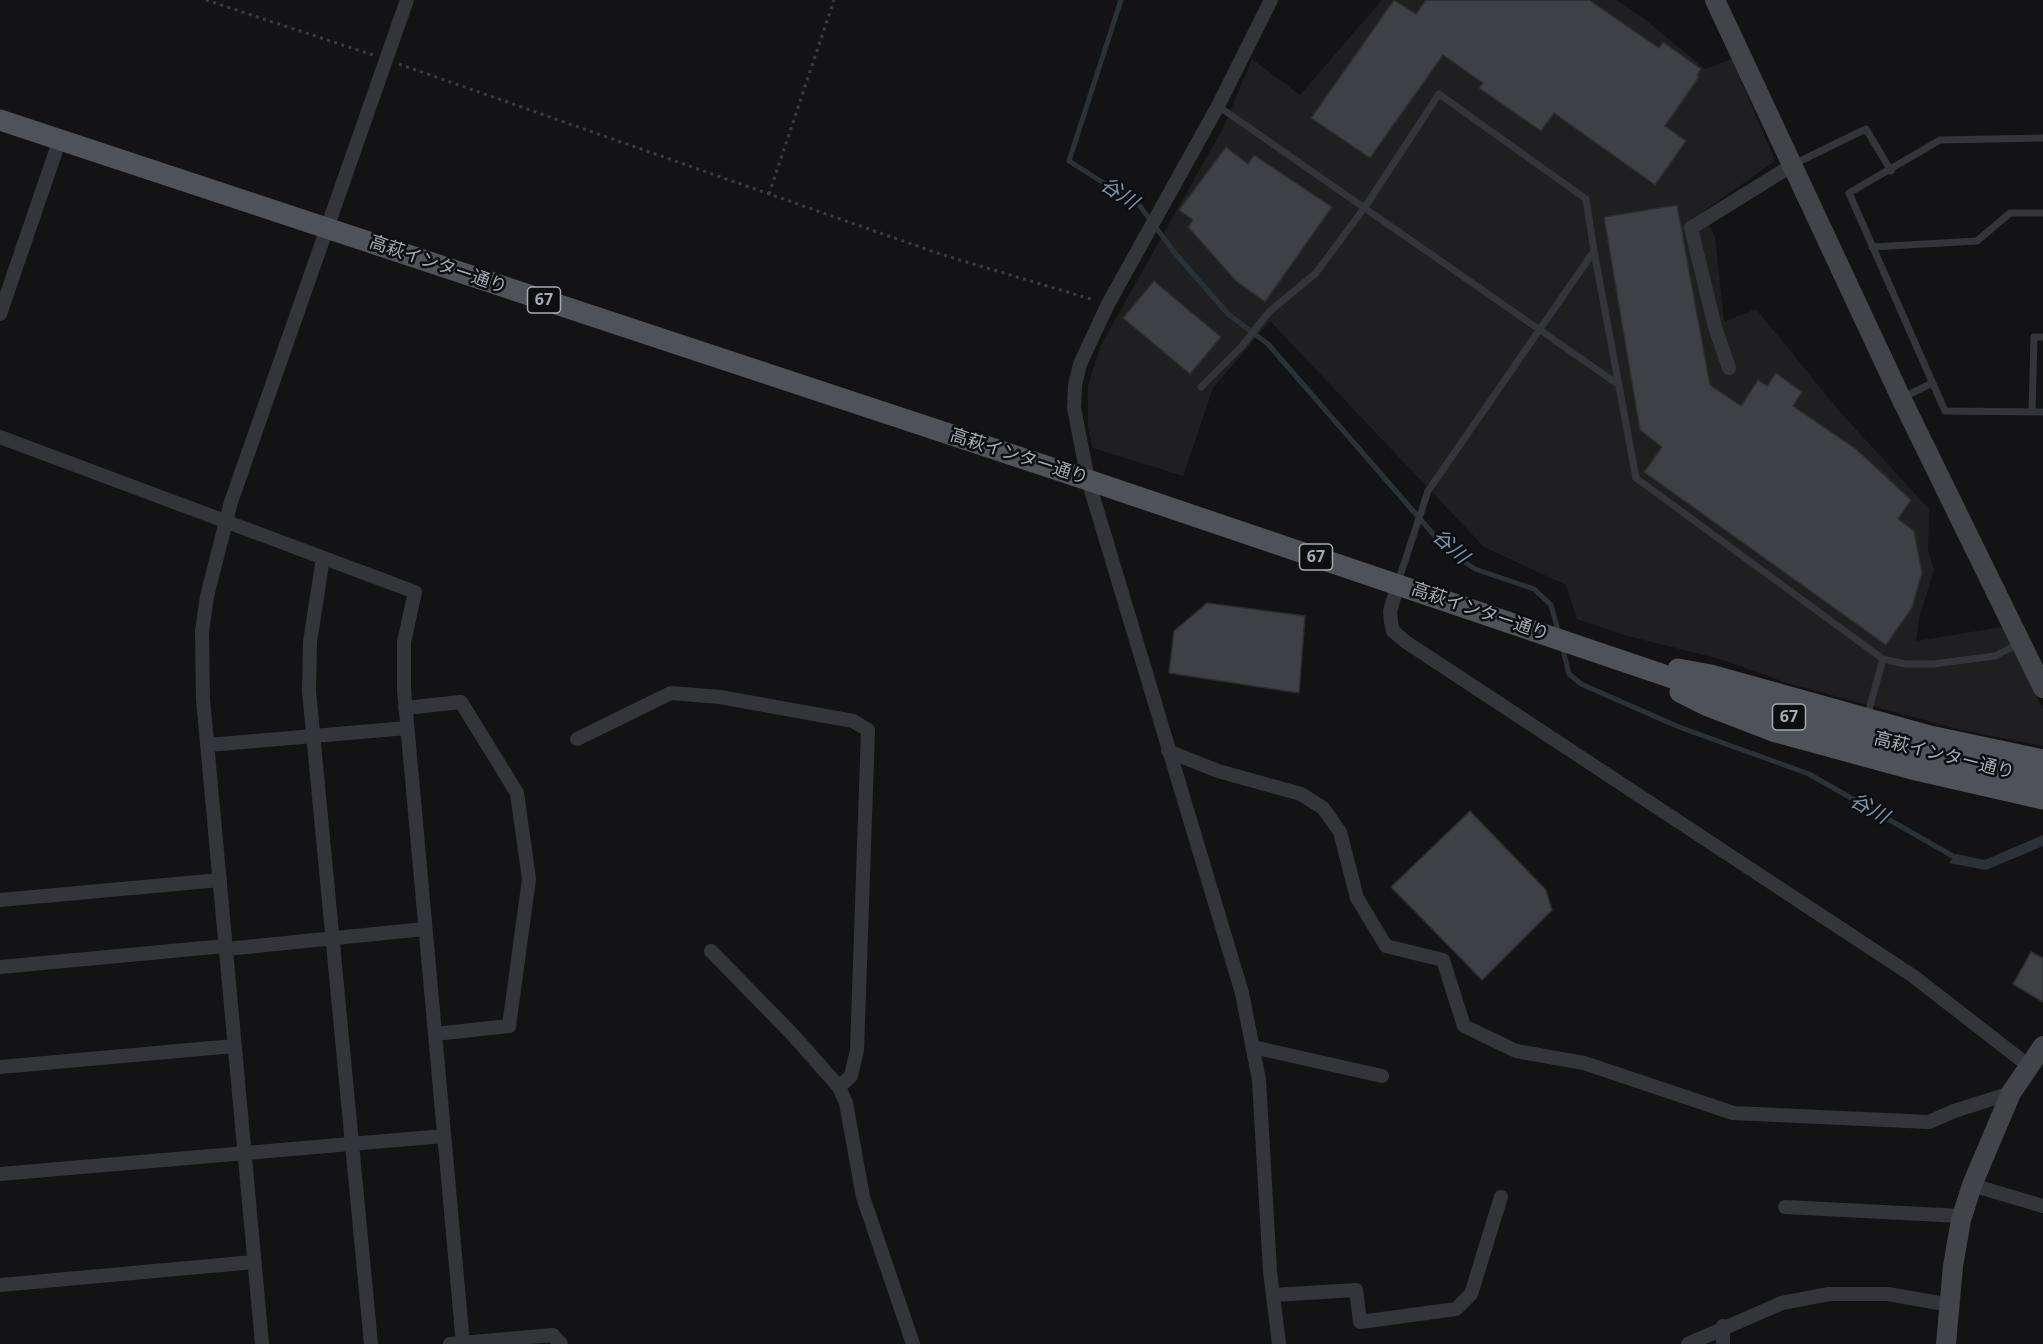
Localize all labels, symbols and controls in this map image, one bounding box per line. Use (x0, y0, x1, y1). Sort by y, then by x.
water label: 谷川 (1096, 173, 1142, 215)
street label: 高萩インター通り (366, 231, 510, 299)
road number: 67 (528, 287, 560, 313)
street label: 高萩インター通り (947, 424, 1091, 490)
water label: 谷川 (1427, 525, 1473, 569)
road number: 67 (1300, 544, 1332, 570)
street label: 高萩インター通り (1408, 578, 1552, 646)
road number: 67 (1772, 704, 1806, 730)
street label: 高萩インター通り (1872, 728, 2016, 784)
water label: 谷川 (1846, 789, 1892, 829)

